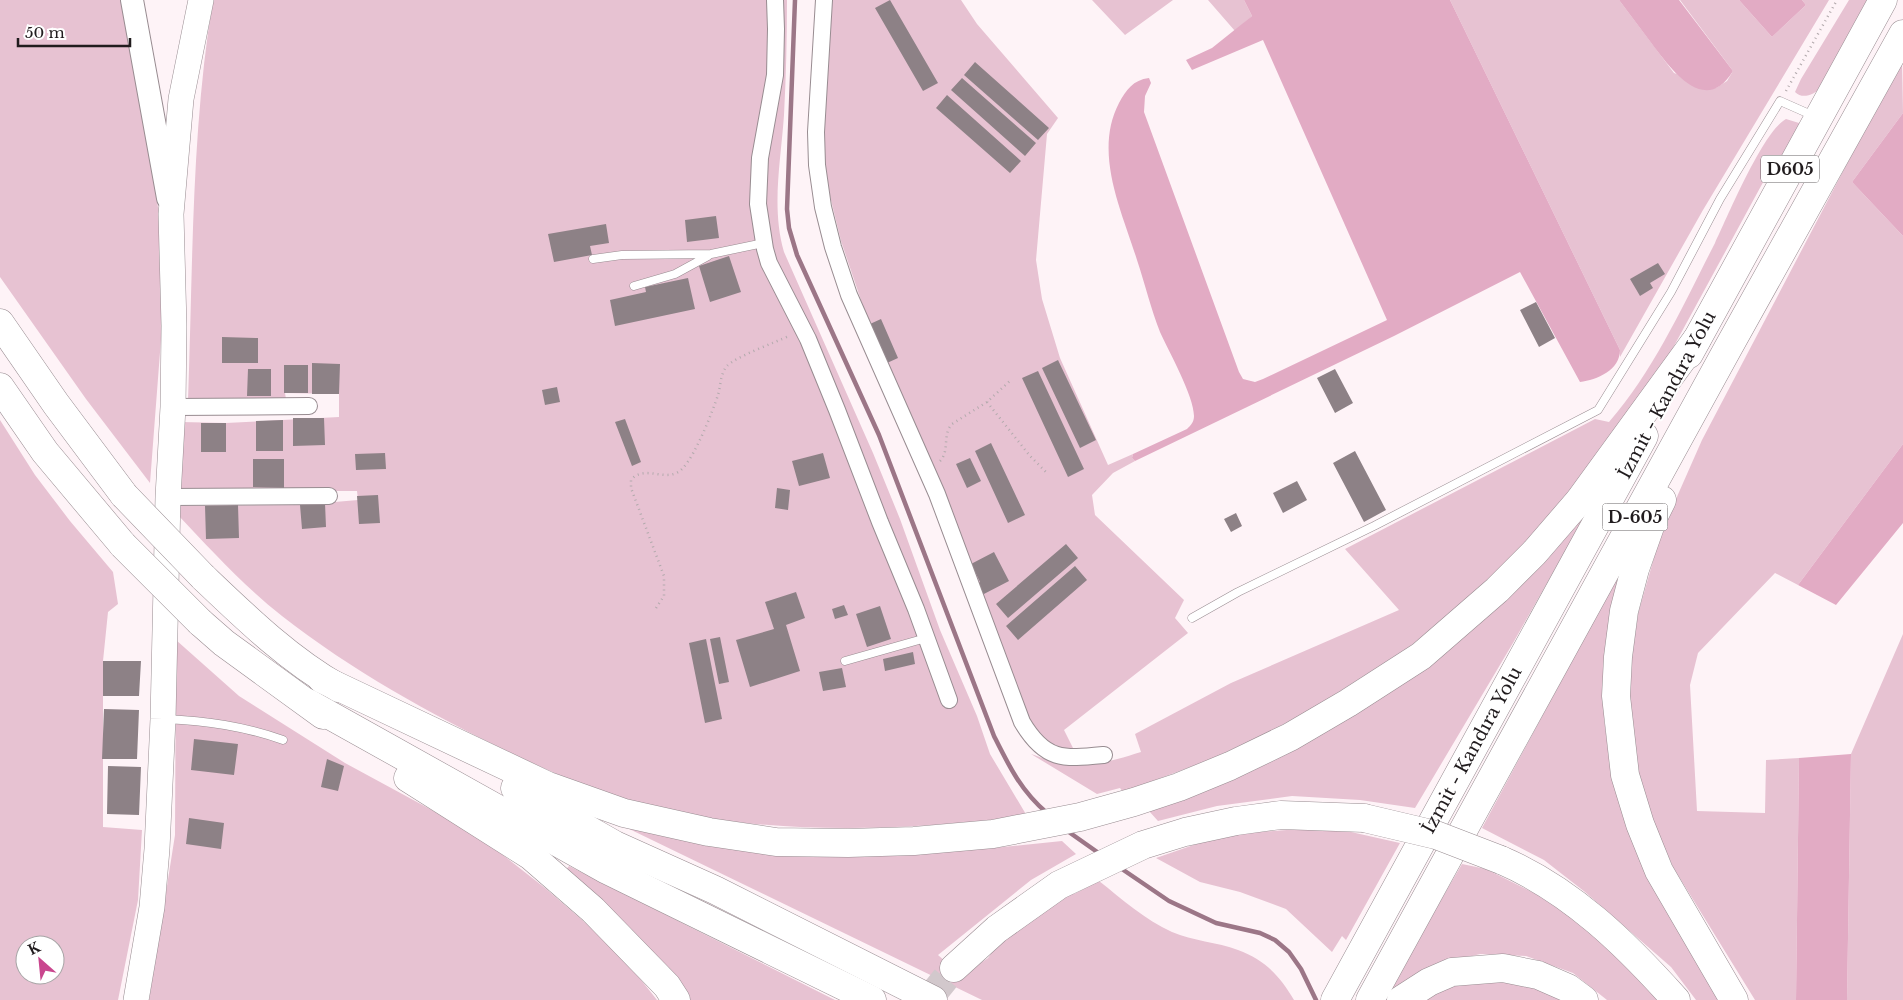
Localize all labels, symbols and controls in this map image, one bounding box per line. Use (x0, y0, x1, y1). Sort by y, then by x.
scale bar (18, 15, 130, 47)
text: 50 m (25, 23, 65, 42)
road number: D605 (1761, 156, 1819, 182)
street label: İzmit - Kandıra Yolu (1613, 307, 1721, 483)
road number: D-605 (1602, 504, 1668, 530)
street label: İzmit - Kandıra Yolu (1416, 663, 1527, 837)
north arrow (15, 935, 65, 985)
text: K (25, 938, 44, 959)

